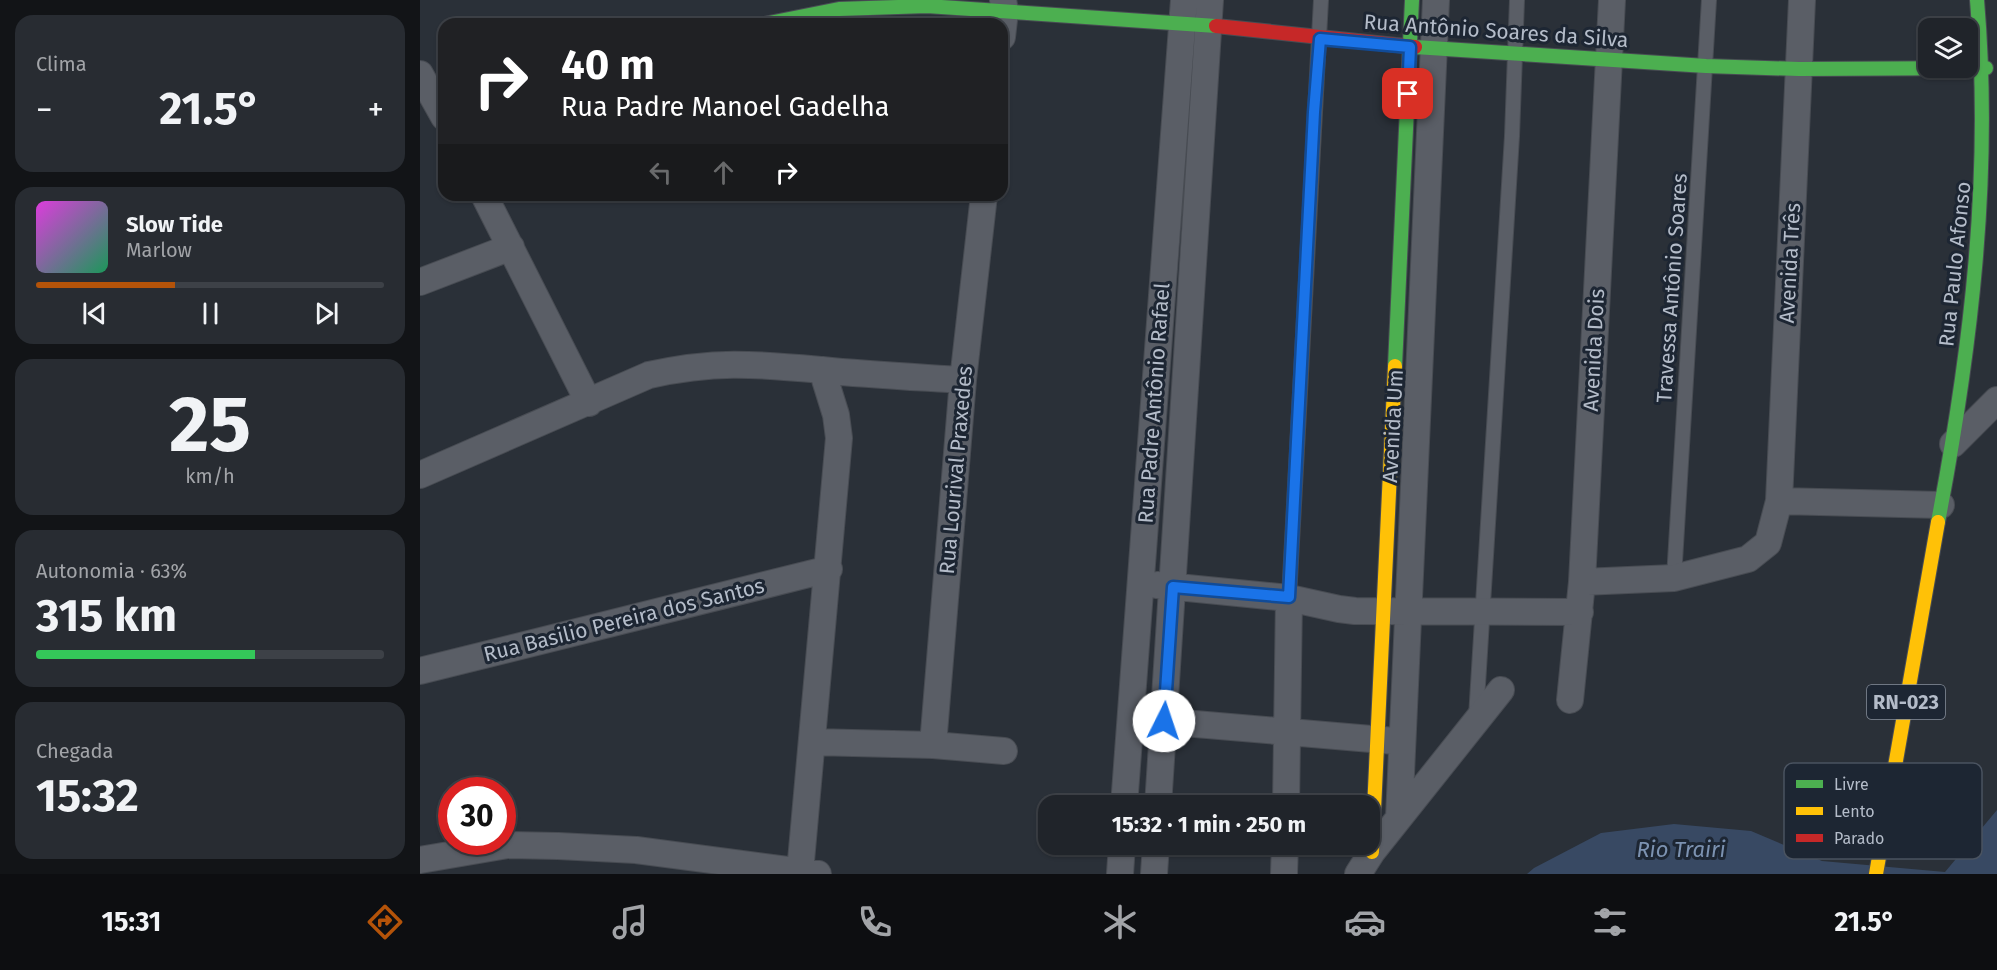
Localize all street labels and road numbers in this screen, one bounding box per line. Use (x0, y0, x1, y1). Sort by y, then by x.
street label: Rua Antônio Soares da Silva (1363, 9, 1629, 53)
street label: Travessa Antônio Soares (1651, 172, 1693, 404)
street label: Rua Paulo Afonso (1933, 180, 1977, 348)
street label: Avenida Três (1774, 202, 1806, 324)
street label: Rua Padre Antônio Rafael (1133, 282, 1175, 524)
street label: Avenida Dois (1578, 288, 1610, 412)
street label: Rua Lourival Praxedes (934, 365, 978, 575)
street label: Avenida Um (1377, 369, 1409, 483)
street label: Rua Basilio Pereira dos Santos (481, 572, 767, 668)
road number: RN-023 (1867, 685, 1945, 719)

